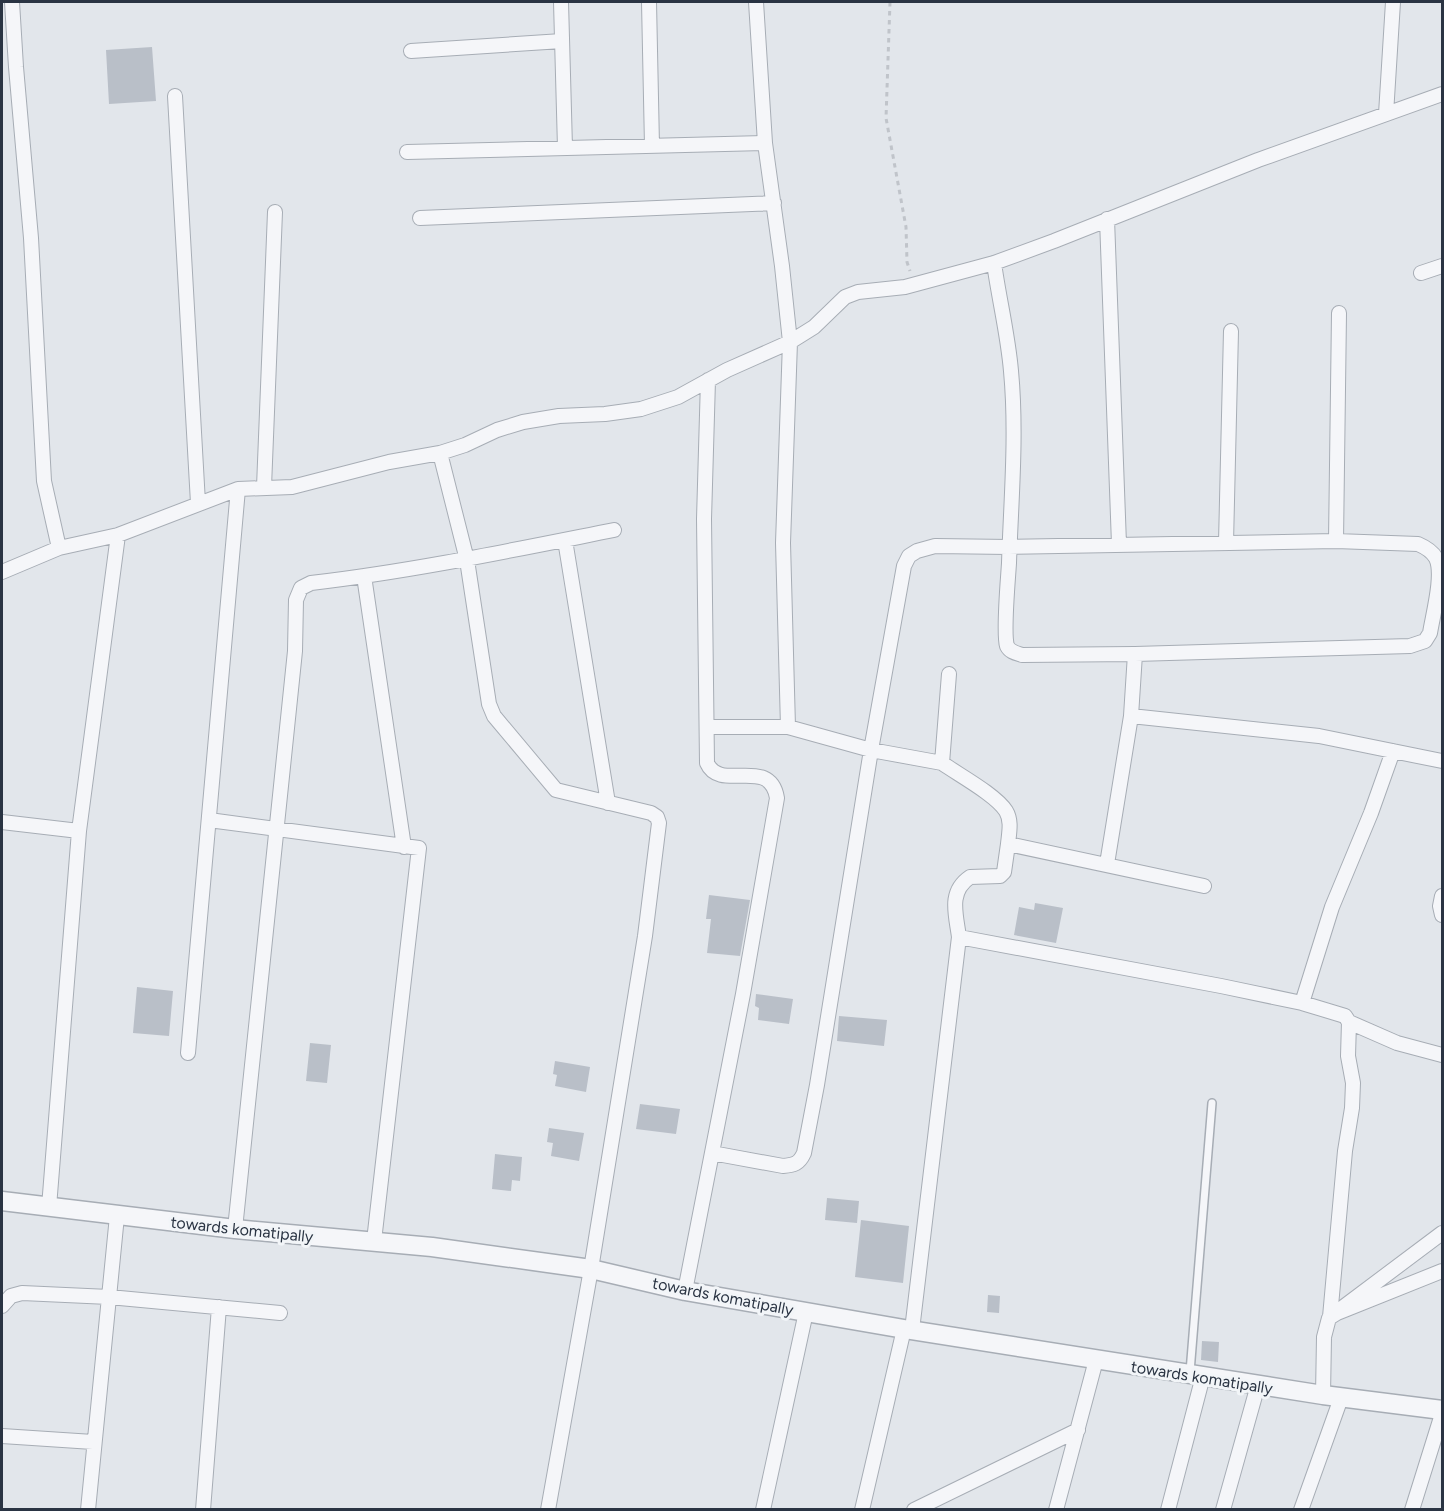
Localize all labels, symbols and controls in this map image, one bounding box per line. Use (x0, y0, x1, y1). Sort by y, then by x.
street label: towards komatipally (170, 1213, 315, 1246)
street label: towards komatipally (651, 1273, 796, 1320)
street label: towards komatipally (1130, 1357, 1275, 1398)

